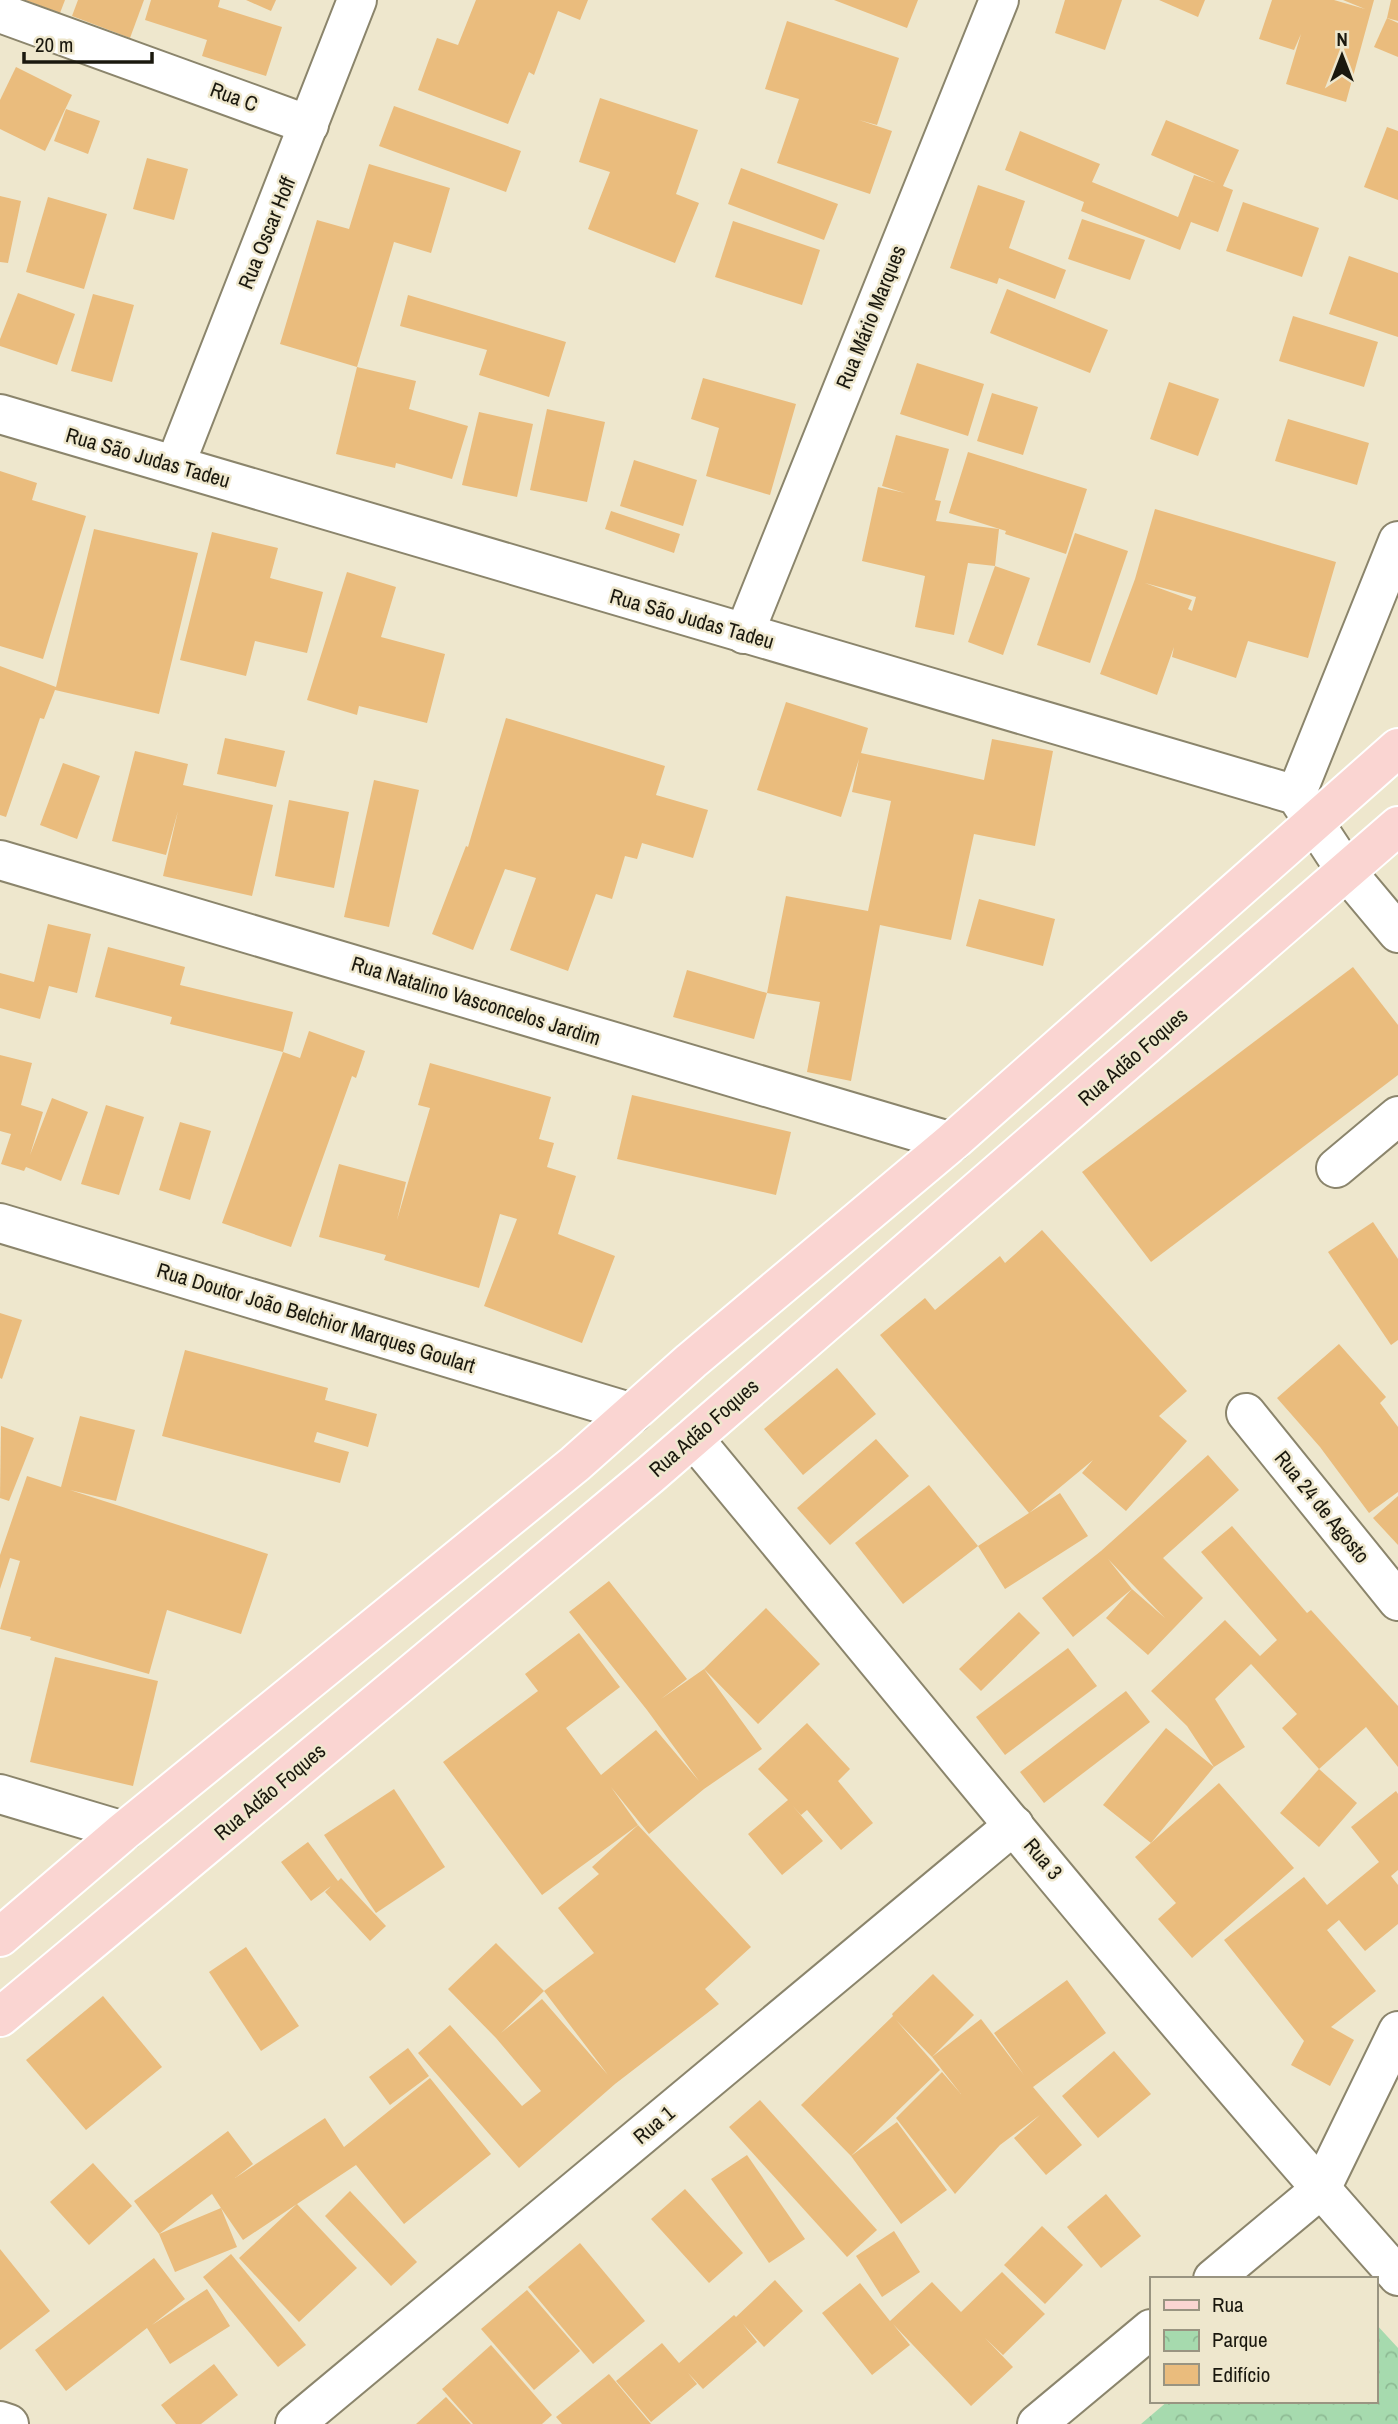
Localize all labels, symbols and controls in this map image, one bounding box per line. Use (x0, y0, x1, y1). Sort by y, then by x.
scale bar (24, 21, 152, 65)
north arrow (1307, 21, 1377, 91)
text: N (1336, 26, 1348, 52)
text: 20 m (35, 30, 73, 59)
street label: Rua C (206, 75, 262, 119)
street label: Rua Oscar Hoff (231, 172, 302, 293)
street label: Rua Mário Marques (829, 241, 912, 393)
street label: Rua São Judas Tadeu (63, 420, 234, 495)
street label: Rua São Judas Tadeu (607, 581, 778, 656)
street label: Rua Natalino Vasconcelos Jardim (348, 949, 604, 1052)
street label: Rua Adão Foques (1071, 1001, 1194, 1113)
street label: Rua Doutor João Belchior Marques Goulart (154, 1255, 479, 1380)
street label: Rua Adão Foques (642, 1372, 765, 1484)
street label: Rua 24 de Agosto (1268, 1444, 1377, 1569)
street label: Rua Adão Foques (208, 1736, 331, 1847)
street label: Rua 3 (1018, 1832, 1069, 1886)
street label: Rua 1 (627, 2098, 681, 2150)
legend (1150, 2277, 1377, 2403)
text: Rua (1212, 2290, 1244, 2319)
text: Parque (1212, 2325, 1268, 2354)
text: Edifício (1212, 2360, 1270, 2389)

